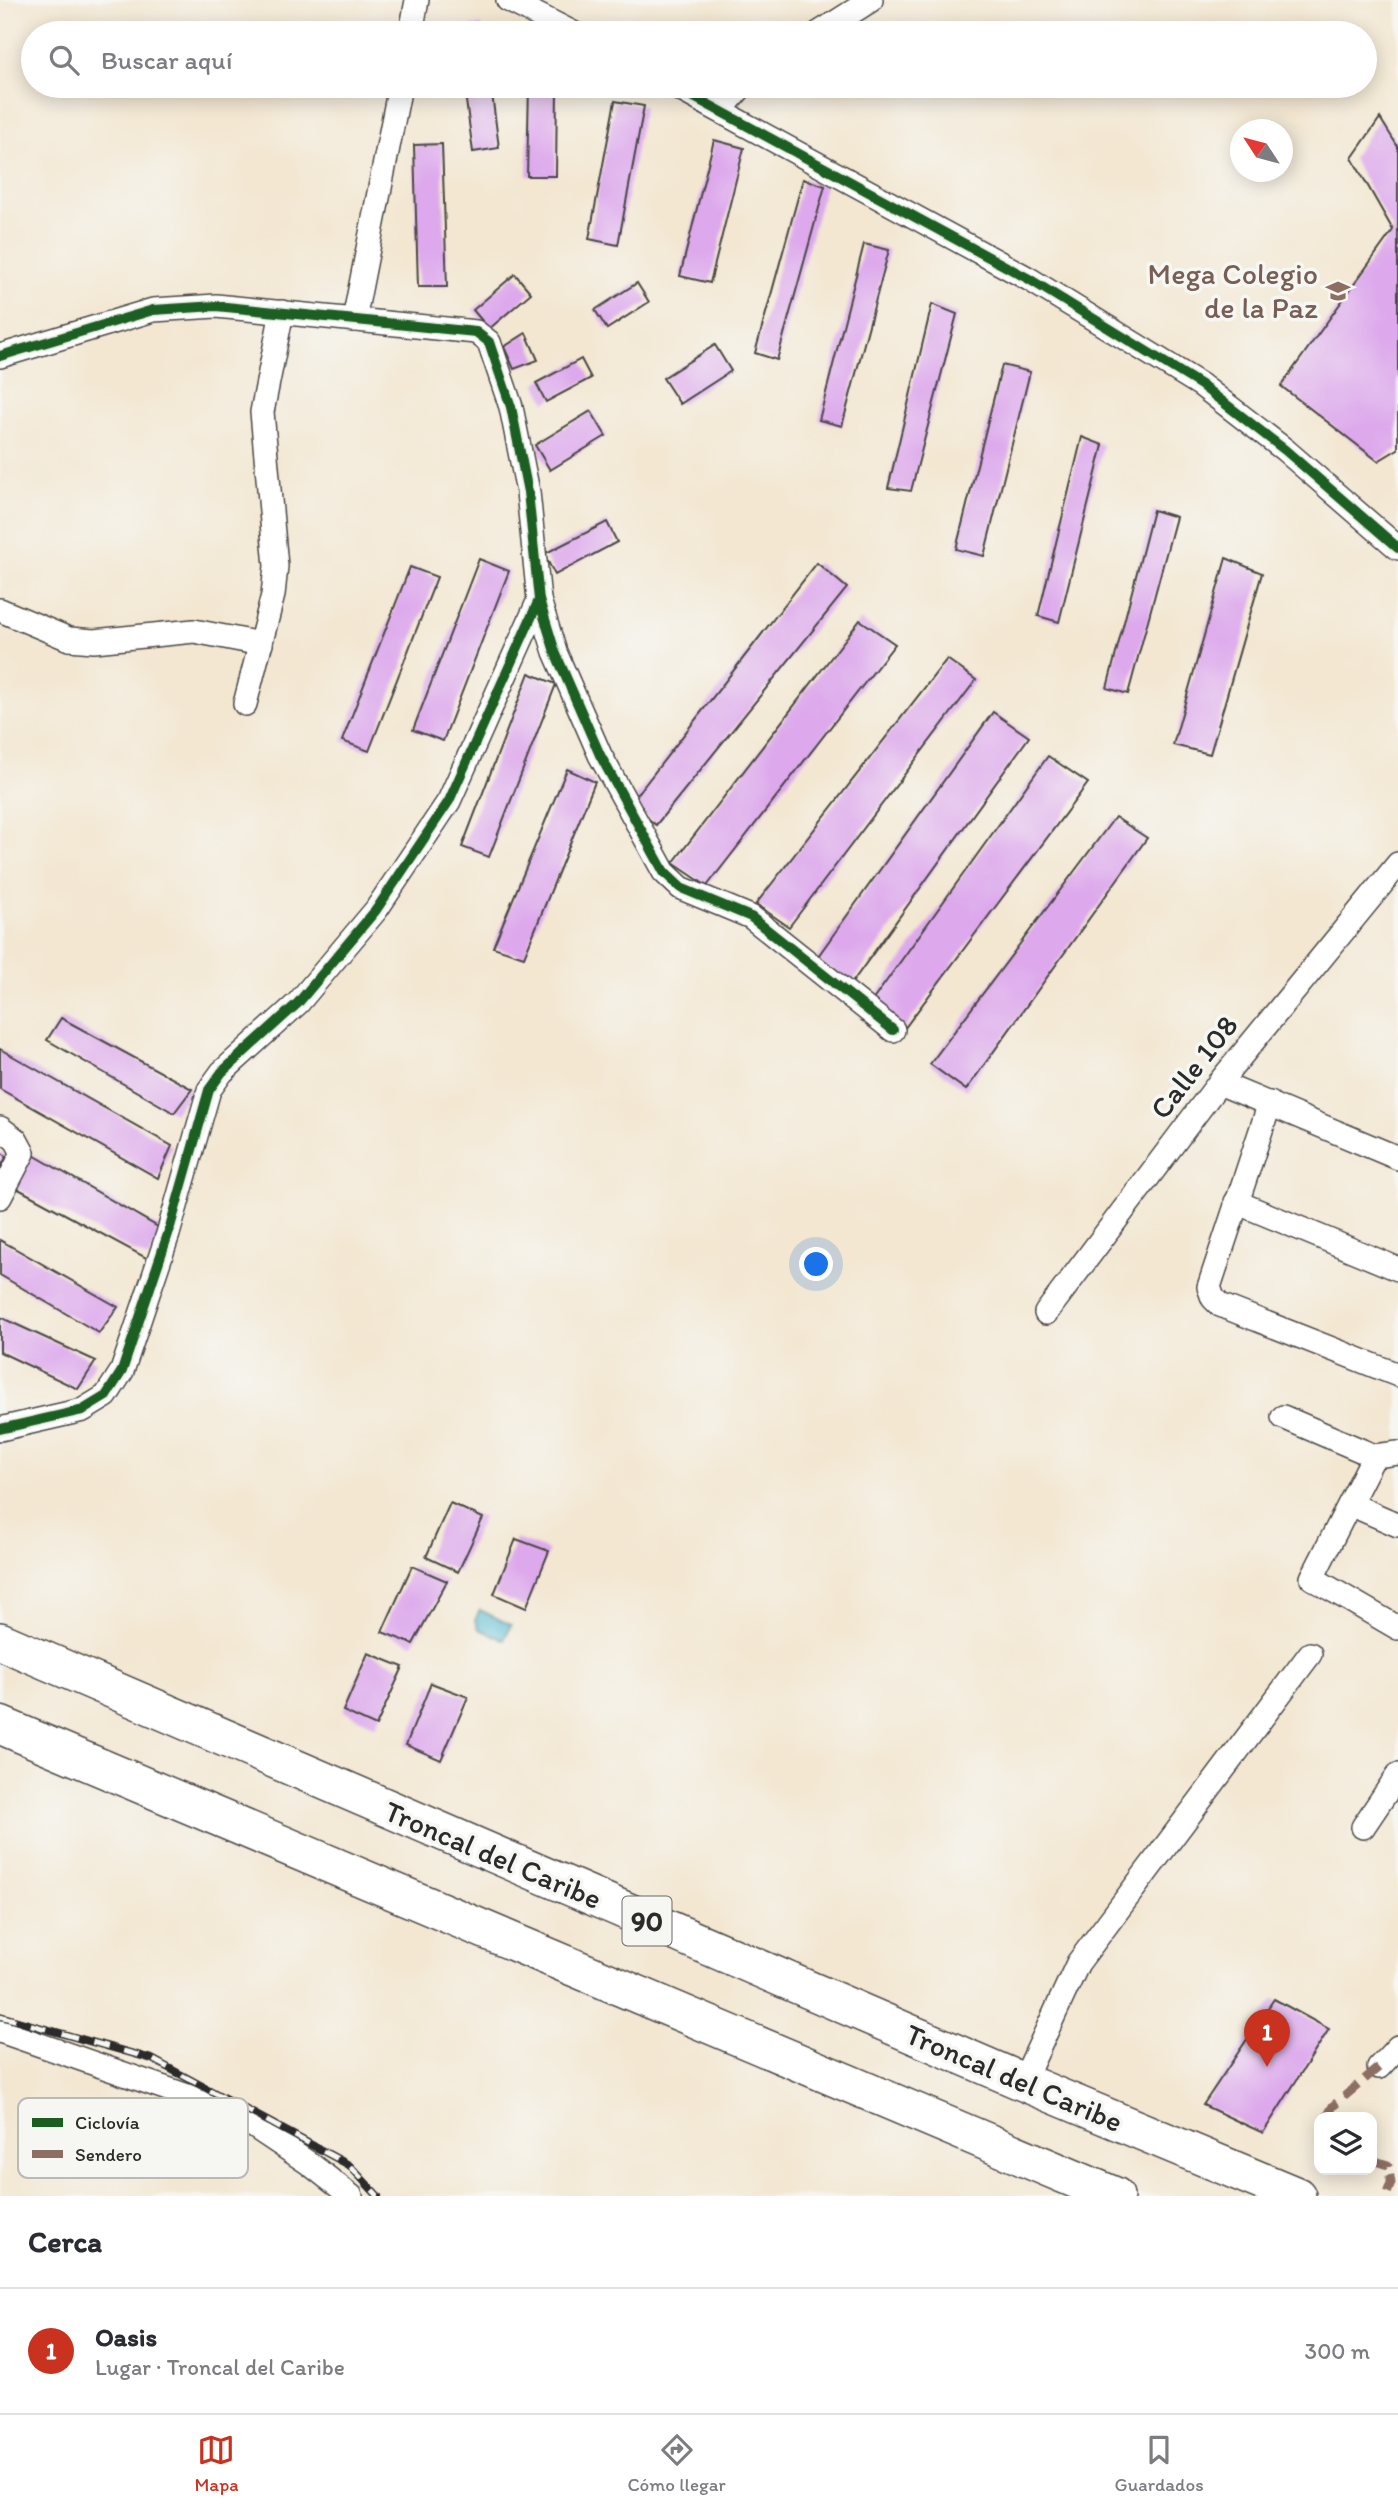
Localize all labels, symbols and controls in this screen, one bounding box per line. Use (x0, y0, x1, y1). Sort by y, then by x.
search box (21, 21, 1377, 98)
icon: search (45, 41, 83, 79)
text: Buscar aquí (101, 44, 232, 76)
north arrow (1230, 119, 1293, 182)
place label: Mega Colegio de la Paz (1148, 255, 1318, 326)
school or university icon: Mega Colegio de la Paz (1324, 277, 1352, 305)
street label: Calle 108 (1142, 1007, 1246, 1126)
your location (799, 1247, 833, 1281)
street label: Troncal del Caribe (379, 1792, 607, 1917)
road number: 90 (622, 1896, 672, 1946)
pin: 1 (1244, 2009, 1290, 2067)
street label: Troncal del Caribe (900, 2015, 1128, 2140)
legend (18, 2098, 248, 2178)
text: Ciclovía (75, 2111, 140, 2134)
map controls (1314, 2112, 1377, 2175)
button: layers (1314, 2112, 1377, 2175)
text: Sendero (75, 2143, 142, 2166)
text: Cerca (28, 2223, 102, 2260)
text: Oasis (95, 2321, 157, 2353)
text: 1 (46, 2337, 56, 2365)
text: 300 m (1305, 2337, 1370, 2365)
text: Lugar · Troncal del Caribe (95, 2353, 345, 2381)
tab: Mapa (194, 2431, 239, 2496)
tab: Cómo llegar (627, 2431, 726, 2496)
tab: Guardados (1115, 2431, 1204, 2496)

